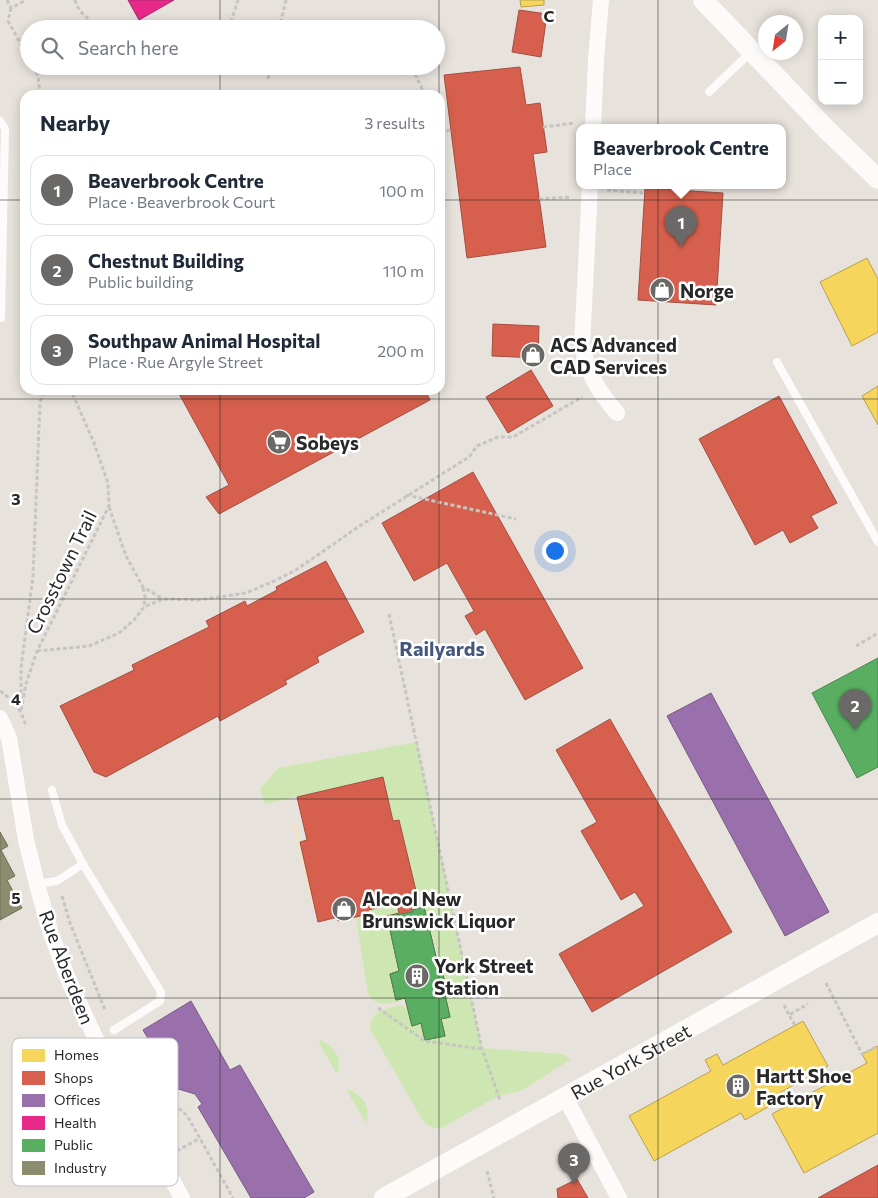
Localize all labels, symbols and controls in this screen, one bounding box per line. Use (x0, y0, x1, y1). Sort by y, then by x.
text: C (544, 6, 555, 25)
north arrow (758, 15, 803, 60)
map controls (818, 15, 863, 105)
button: + (818, 15, 863, 60)
search box (20, 20, 445, 75)
icon: search (38, 34, 66, 62)
text: Search here (78, 36, 178, 59)
button: − (818, 60, 863, 105)
text: Nearby (40, 110, 110, 135)
text: 3 results (364, 113, 425, 132)
popup (576, 124, 786, 189)
text: Beaverbrook Centre (593, 136, 769, 159)
text: Place (593, 159, 632, 178)
text: Beaverbrook Centre (88, 169, 264, 192)
text: 1 (53, 181, 61, 200)
text: 100 m (379, 181, 424, 200)
text: Place · Beaverbrook Court (88, 192, 275, 211)
pin: 1 (665, 206, 697, 247)
text: Chestnut Building (88, 249, 244, 272)
text: 2 (52, 261, 62, 280)
text: 110 m (383, 261, 424, 280)
text: Public building (88, 272, 193, 291)
shop icon: Norge (649, 277, 675, 303)
place label: Norge (680, 279, 734, 302)
text: Southpaw Animal Hospital (88, 329, 320, 352)
place label: ACS Advanced CAD Services (550, 333, 677, 378)
text: 3 (52, 341, 62, 360)
text: 200 m (377, 341, 424, 360)
shop icon: ACS Advanced CAD Services (520, 342, 546, 368)
text: Place · Rue Argyle Street (88, 352, 263, 371)
supermarket icon: Sobeys (266, 429, 292, 455)
place label: Sobeys (296, 431, 359, 454)
text: 3 (11, 489, 21, 508)
street label: Crosstown Trail (21, 506, 101, 638)
your location (542, 538, 568, 564)
district label: Railyards (399, 636, 485, 660)
text: 4 (11, 689, 21, 708)
pin: 2 (839, 689, 871, 730)
place label: Alcool New Brunswick Liquor (362, 887, 515, 932)
text: 5 (11, 888, 21, 907)
shop icon: Alcool New Brunswick Liquor (331, 896, 357, 922)
street label: Rue Aberdeen (35, 907, 99, 1027)
place label: York Street Station (434, 954, 534, 999)
building icon: York Street Station (404, 963, 430, 989)
street label: Rue York Street (566, 1018, 695, 1104)
legend (12, 1038, 178, 1186)
text: Homes (54, 1046, 99, 1063)
place label: Hartt Shoe Factory (756, 1064, 852, 1109)
text: Shops (54, 1069, 93, 1086)
building icon: Hartt Shoe Factory (725, 1073, 751, 1099)
text: Offices (54, 1091, 100, 1108)
text: Health (54, 1114, 97, 1131)
text: Public (54, 1136, 93, 1153)
pin: 3 (558, 1143, 590, 1184)
text: Industry (54, 1159, 107, 1176)

